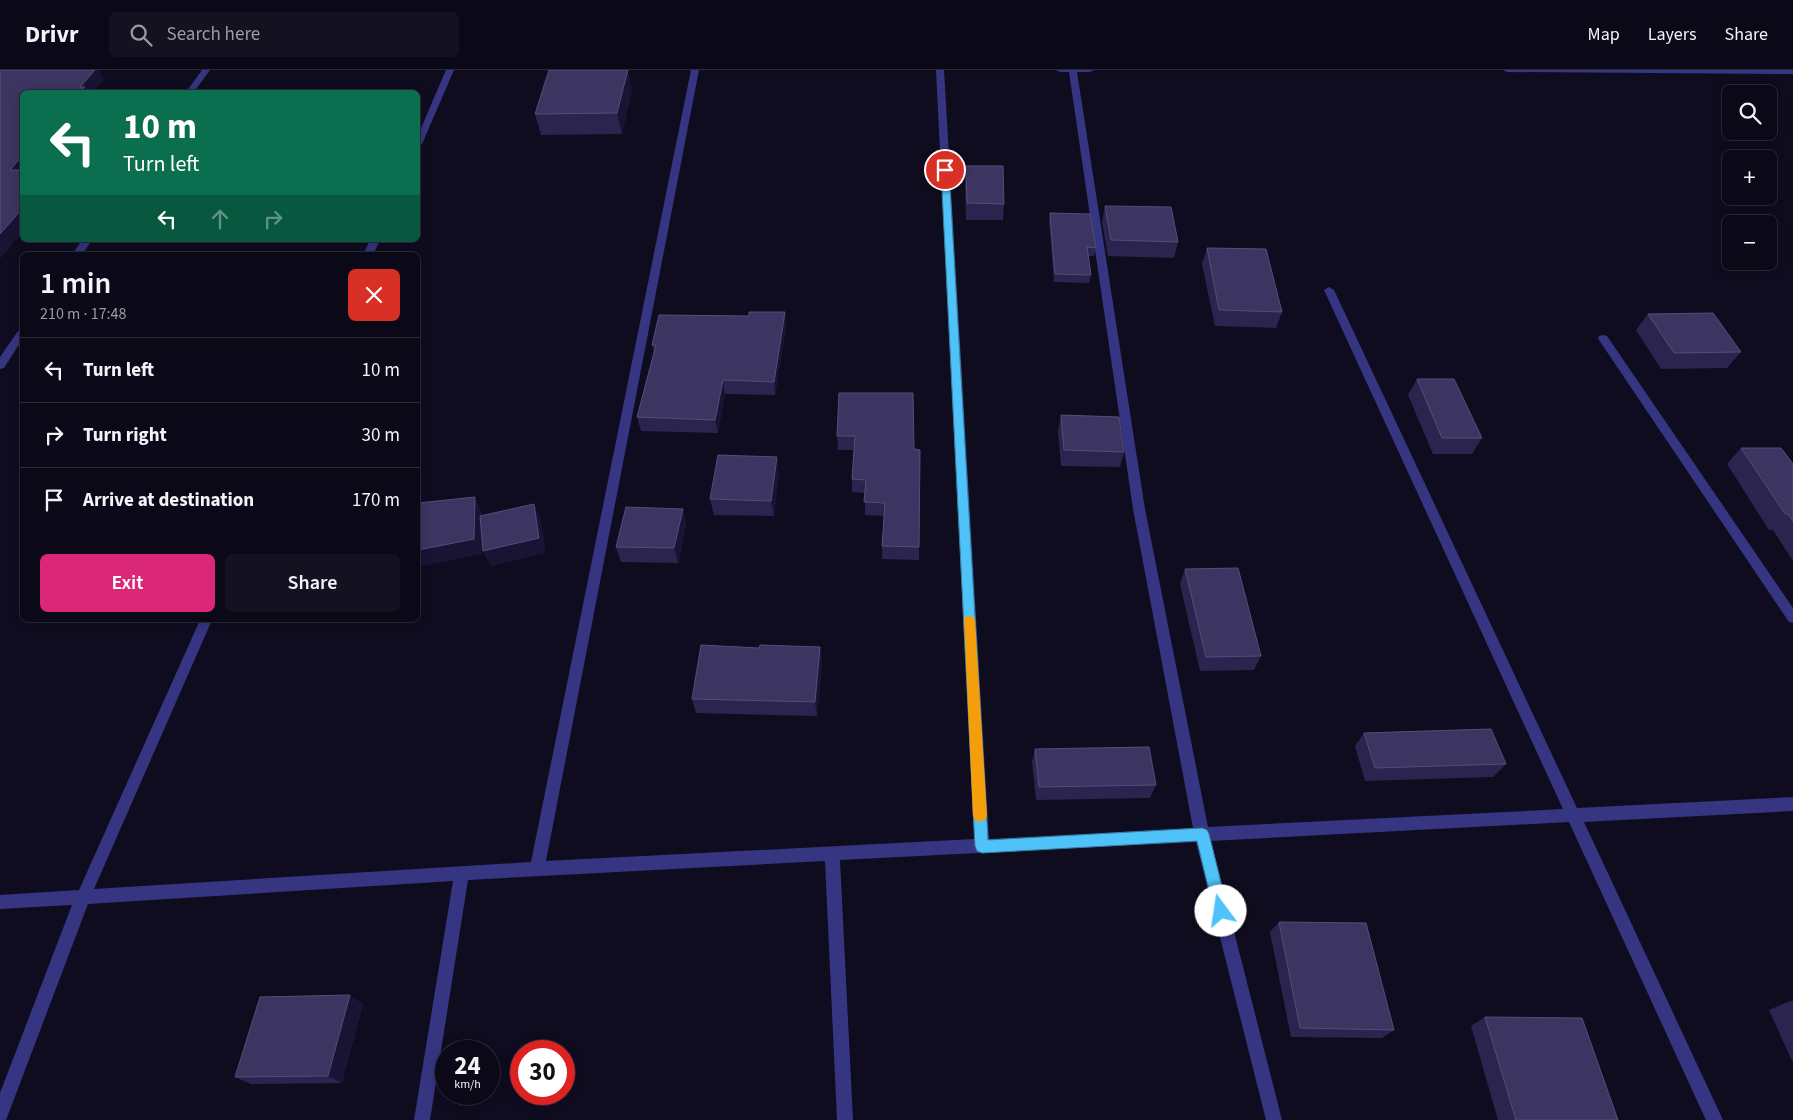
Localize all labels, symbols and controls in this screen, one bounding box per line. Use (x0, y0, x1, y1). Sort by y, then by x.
search box (109, 12, 459, 57)
text: Drivr (25, 17, 79, 52)
icon: search (127, 21, 155, 49)
text: Search here (167, 21, 260, 48)
text: Map (1588, 22, 1620, 47)
text: Layers (1648, 22, 1697, 47)
text: Share (1725, 22, 1768, 47)
map controls (1722, 85, 1777, 270)
button: search (1722, 85, 1777, 140)
text: 10 m (123, 102, 197, 152)
icon: left (40, 110, 105, 175)
text: Turn left (123, 148, 199, 180)
pin (924, 149, 966, 191)
button: + (1722, 150, 1777, 205)
icon: arrive (931, 156, 959, 184)
icon: left (153, 205, 181, 233)
icon: ahead (206, 205, 234, 233)
icon: right (259, 205, 287, 233)
button: − (1722, 215, 1777, 270)
text: 1 min (40, 262, 111, 305)
button: close (348, 269, 400, 321)
text: 210 m · 17:48 (40, 303, 127, 325)
icon: left (40, 356, 68, 384)
text: Turn left (83, 357, 154, 384)
text: 10 m (362, 357, 400, 384)
icon: right (40, 421, 68, 449)
text: Turn right (83, 422, 167, 449)
text: 30 m (362, 422, 400, 449)
icon: arrive (40, 486, 68, 514)
text: Arrive at destination (83, 487, 254, 514)
text: 170 m (352, 487, 400, 514)
button: Exit (40, 554, 215, 612)
button: Share (225, 554, 400, 612)
position arrow (1194, 884, 1246, 936)
speed limit sign: 30 (510, 1040, 575, 1105)
text: 24 (454, 1048, 481, 1084)
text: km/h (454, 1076, 481, 1093)

